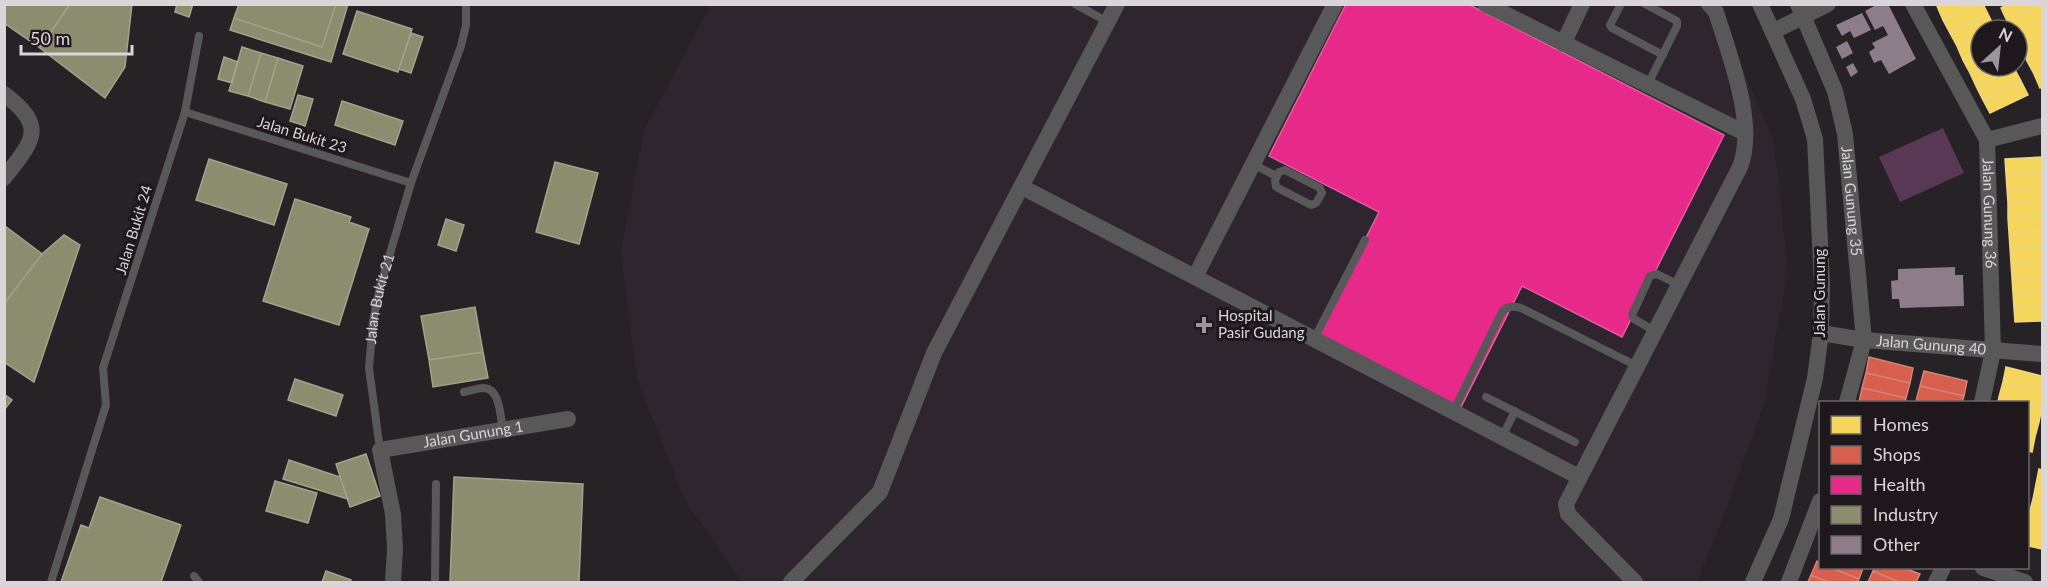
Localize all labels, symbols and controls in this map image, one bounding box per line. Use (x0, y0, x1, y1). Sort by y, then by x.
scale bar (21, 18, 132, 56)
north arrow (1969, 18, 2029, 78)
text: N (1996, 23, 2016, 45)
text: 50 m (30, 27, 70, 49)
street label: Jalan Bukit 23 (255, 112, 349, 156)
street label: Jalan Gunung 35 (1838, 145, 1866, 257)
street label: Jalan Gunung 36 (1980, 158, 2001, 269)
street label: Jalan Bukit 24 (111, 183, 155, 277)
street label: Jalan Gunung (1810, 248, 1828, 337)
street label: Jalan Bukit 21 (361, 251, 398, 345)
place label: Hospital Pasir Gudang (1218, 306, 1305, 341)
marker: Hospital Pasir Gudang (1195, 316, 1213, 334)
street label: Jalan Gunung 40 (1876, 331, 1987, 358)
legend (1819, 401, 2029, 569)
text: Homes (1873, 413, 1929, 435)
street label: Jalan Gunung 1 (422, 416, 525, 451)
text: Shops (1873, 443, 1921, 465)
text: Health (1873, 473, 1926, 495)
text: Industry (1873, 503, 1939, 525)
text: Other (1873, 533, 1920, 555)

